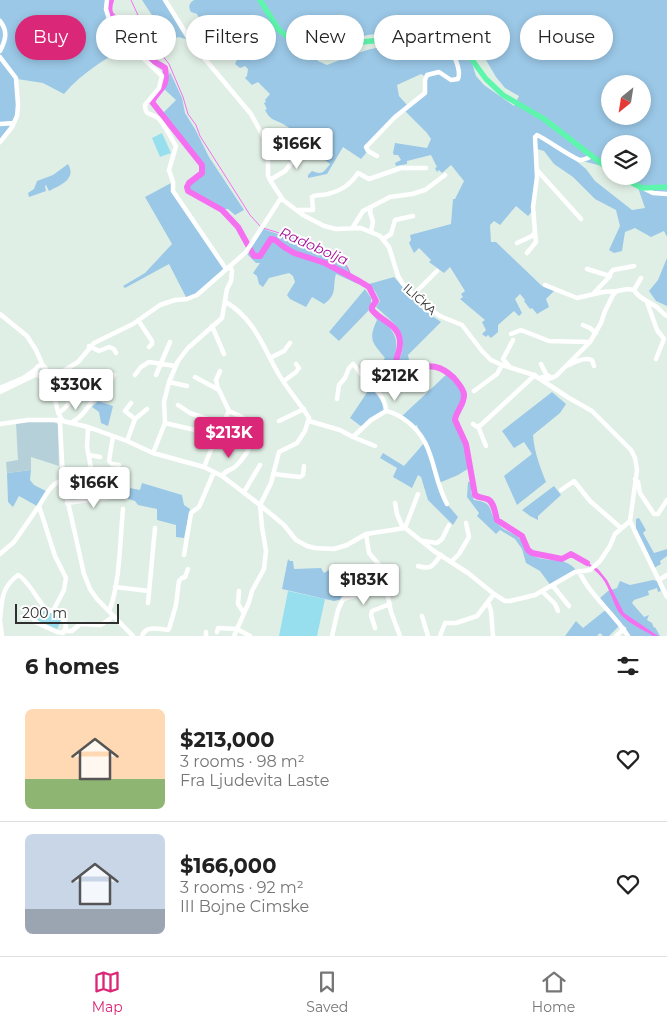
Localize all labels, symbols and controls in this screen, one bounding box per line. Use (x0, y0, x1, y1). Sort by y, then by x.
chip: Buy (15, 15, 86, 60)
chip: Rent (96, 15, 176, 60)
chip: Filters (186, 15, 276, 60)
chip: New (286, 15, 364, 60)
chip: Apartment (374, 15, 510, 60)
chip: House (520, 15, 613, 60)
north arrow (601, 75, 651, 125)
map controls (601, 75, 651, 185)
pin: $166K (262, 128, 332, 170)
text: $166K (273, 134, 321, 153)
button: layers (601, 135, 651, 185)
water label: Radobolja (277, 223, 351, 269)
street label: ILIĆKA (400, 280, 440, 318)
pin: $212K (360, 360, 430, 402)
text: $212K (371, 366, 419, 385)
pin: $330K (41, 368, 111, 411)
text: $330K (50, 375, 102, 394)
pin: $213K (194, 416, 264, 459)
text: $213K (205, 423, 253, 442)
pin: $166K (59, 466, 129, 509)
text: $166K (70, 473, 118, 492)
pin: $183K (329, 564, 399, 606)
text: $183K (340, 570, 388, 589)
scale bar (15, 601, 119, 624)
text: 200 m (22, 604, 67, 622)
icon: filters (614, 652, 642, 680)
text: 6 homes (25, 654, 119, 679)
text: $213,000 (180, 727, 274, 752)
icon: home (65, 729, 125, 789)
icon: heart (614, 745, 642, 773)
text: 3 rooms · 98 m² (180, 752, 305, 771)
text: Fra Ljudevita Laste (180, 771, 329, 790)
text: $166,000 (180, 853, 276, 878)
icon: home (65, 854, 125, 914)
icon: heart (614, 870, 642, 898)
text: 3 rooms · 92 m² (180, 878, 304, 897)
text: III Bojne Cimske (180, 897, 309, 916)
tab: Map (92, 968, 123, 1016)
tab: Saved (306, 968, 348, 1016)
tab: Home (532, 968, 575, 1016)

